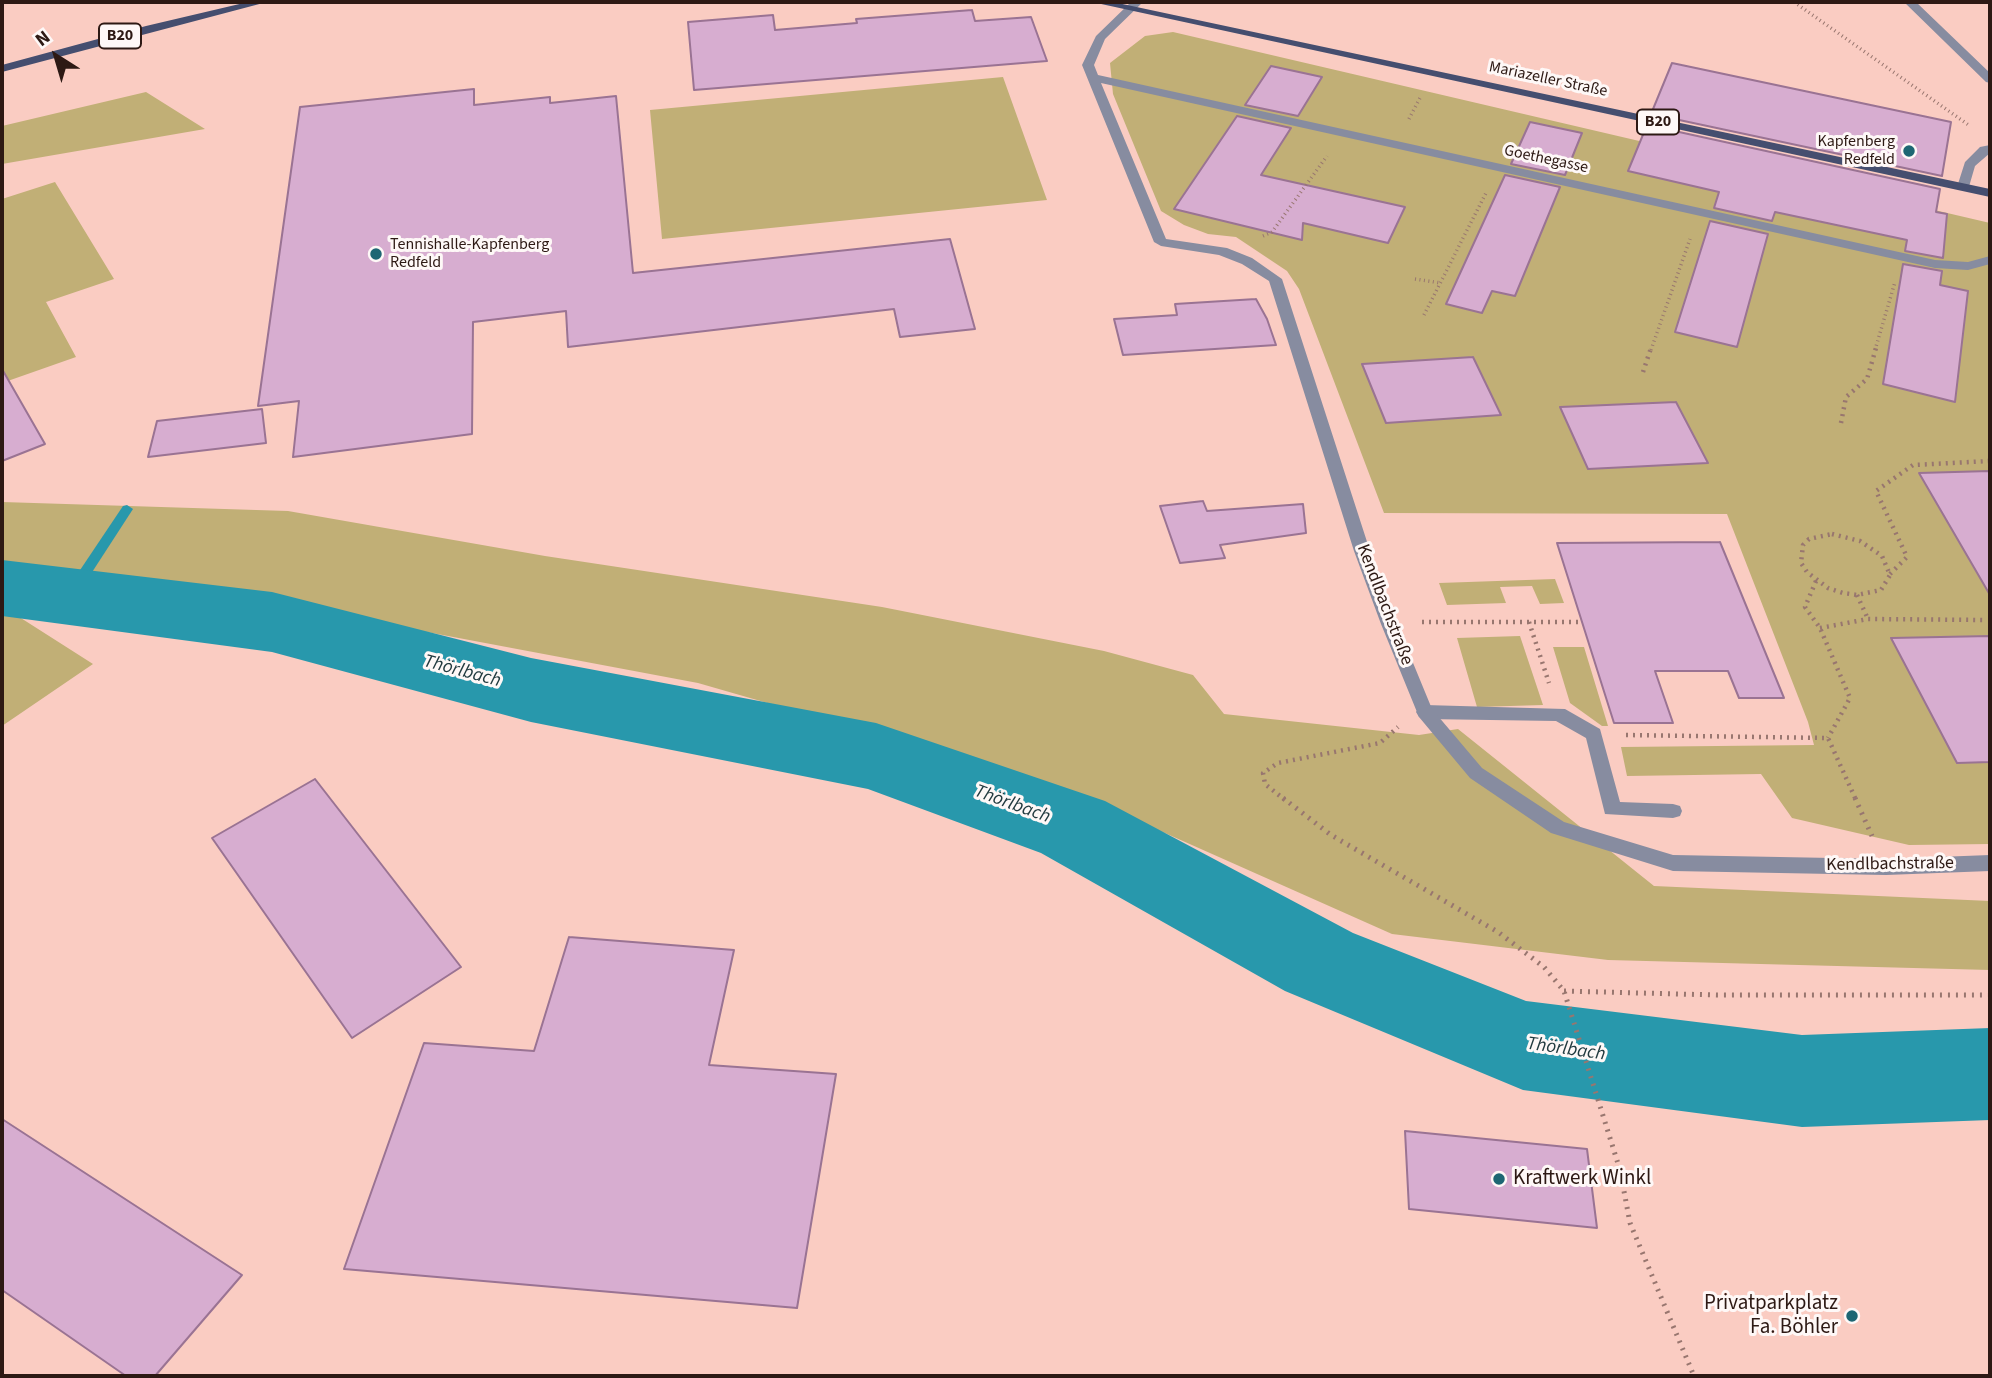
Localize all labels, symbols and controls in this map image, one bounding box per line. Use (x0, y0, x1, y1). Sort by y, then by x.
north arrow (21, 21, 91, 91)
text: N (30, 24, 56, 53)
road number: B20 (99, 24, 141, 48)
street label: Mariazeller Straße (1487, 58, 1609, 102)
road number: B20 (1637, 110, 1679, 134)
place label: Kapfenberg Redfeld (1817, 132, 1895, 170)
street label: Goethegasse (1502, 142, 1590, 178)
marker: Kapfenberg Redfeld (1901, 143, 1917, 159)
place label: Tennishalle-Kapfenberg Redfeld (390, 235, 549, 273)
marker: Tennishalle-Kapfenberg Redfeld (368, 246, 384, 262)
street label: Kendlbachstraße (1351, 541, 1417, 669)
water label: Thörlbach (421, 651, 503, 693)
water label: Thörlbach (971, 781, 1053, 829)
street label: Kendlbachstraße (1826, 853, 1954, 877)
water label: Thörlbach (1525, 1033, 1607, 1067)
place label: Kraftwerk Winkl (1513, 1166, 1651, 1192)
marker: Kraftwerk Winkl (1491, 1171, 1507, 1187)
place label: Privatparkplatz Fa. Böhler (1704, 1291, 1838, 1341)
marker: Privatparkplatz Fa. Böhler (1844, 1308, 1860, 1324)

